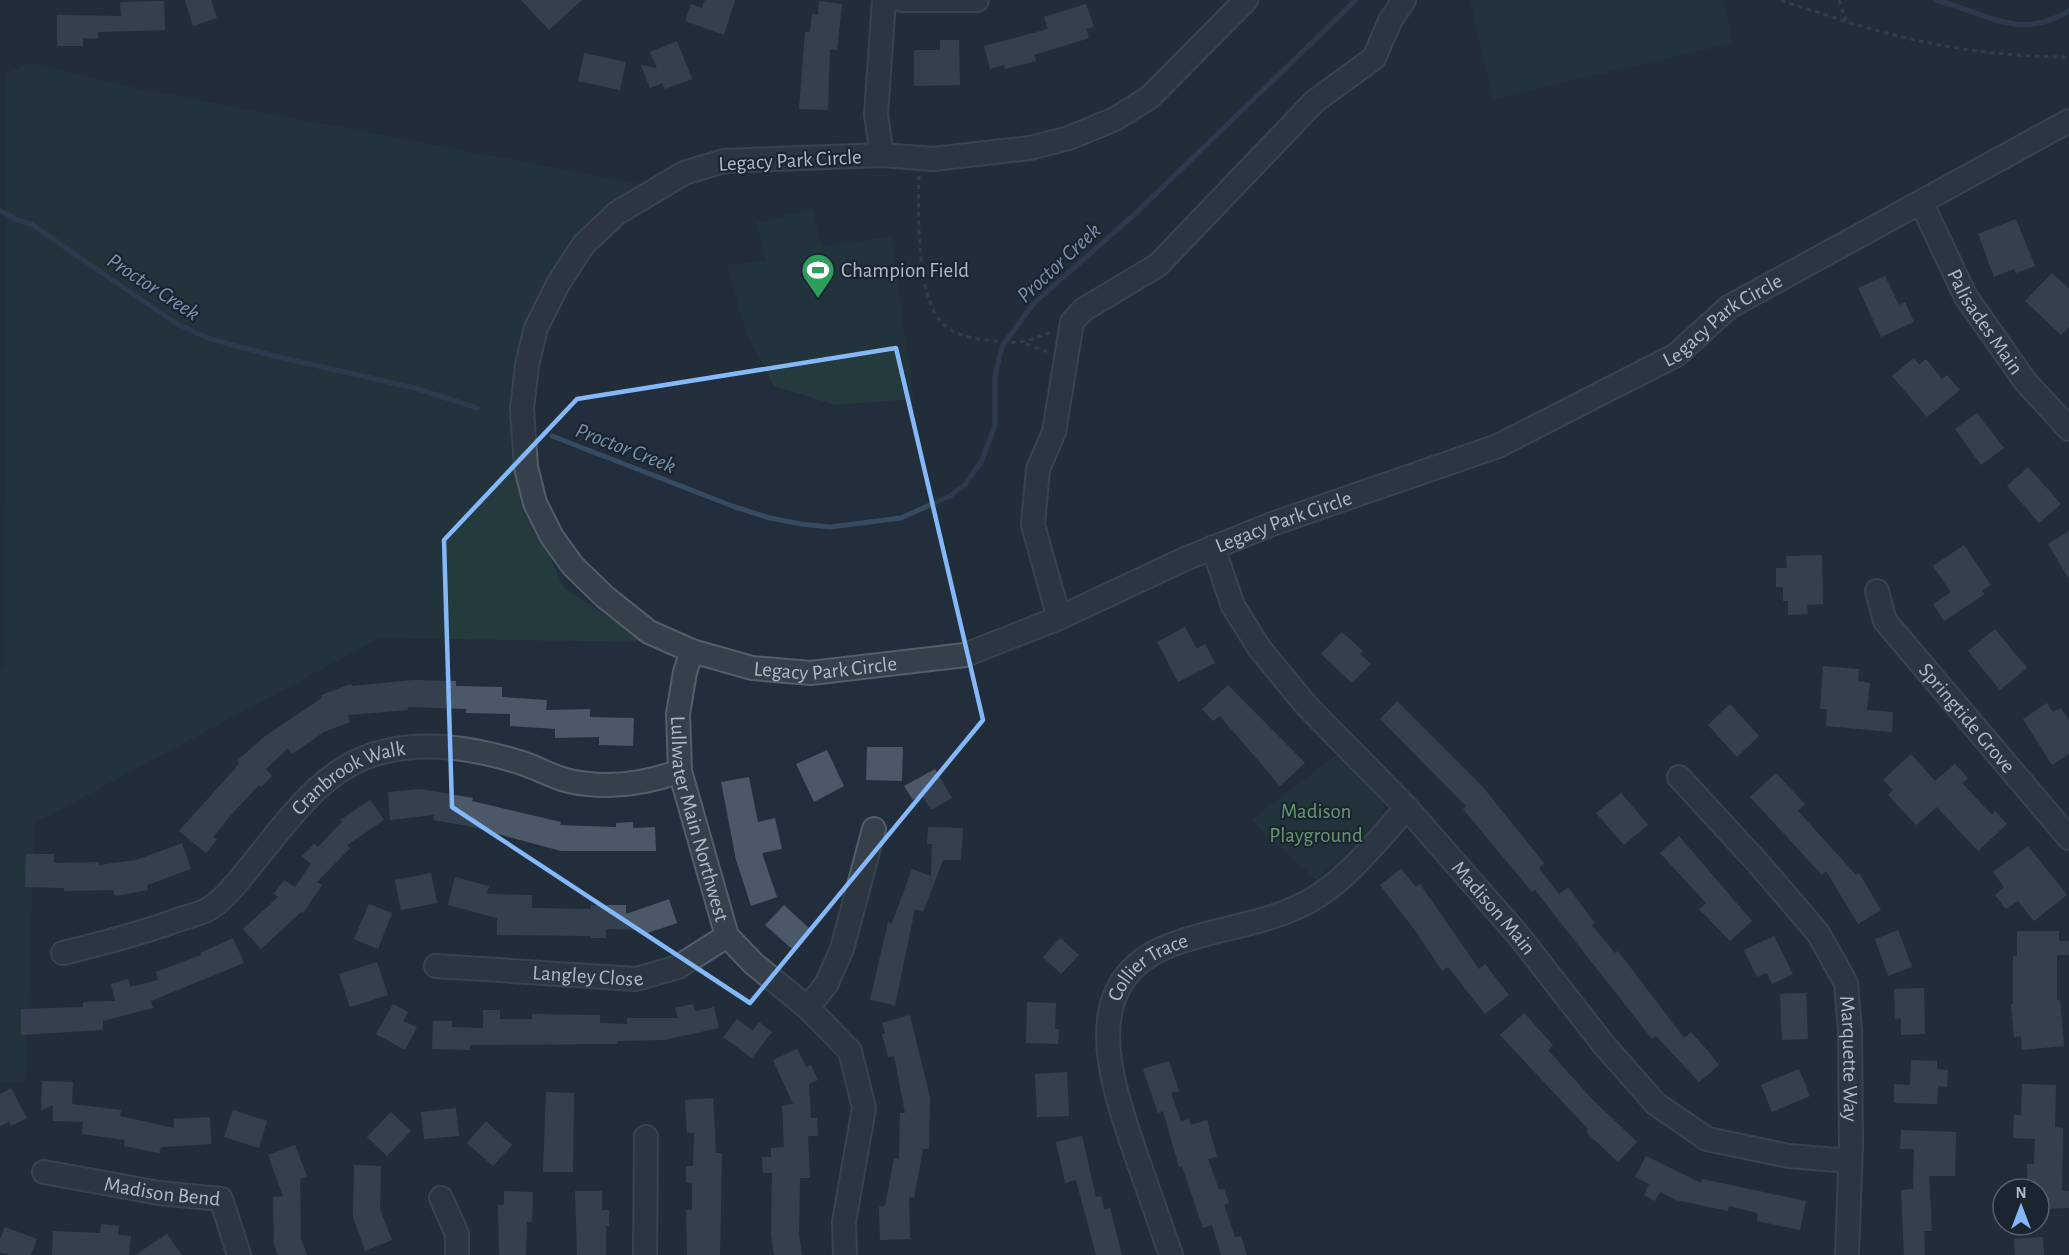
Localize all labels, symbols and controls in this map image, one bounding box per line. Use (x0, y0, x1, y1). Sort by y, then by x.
street label: Legacy Park Circle (718, 146, 862, 175)
water label: Proctor Creek (1013, 219, 1105, 307)
water label: Proctor Creek (103, 249, 203, 325)
sports icon: Champion Field (800, 252, 836, 299)
place label: Champion Field (841, 260, 969, 281)
street label: Palisades Main (1943, 266, 2027, 378)
street label: Legacy Park Circle (1660, 270, 1786, 371)
water label: Proctor Creek (573, 419, 679, 477)
street label: Legacy Park Circle (1212, 487, 1354, 557)
street label: Legacy Park Circle (753, 653, 898, 684)
street label: Springtide Grove (1915, 659, 2019, 777)
street label: Lullwater Main Northwest (667, 715, 732, 924)
street label: Cranbrook Walk (287, 738, 407, 819)
park label: Madison Playground (1269, 801, 1363, 846)
street label: Madison Main (1448, 857, 1539, 959)
street label: Collier Trace (1104, 930, 1191, 1004)
street label: Langley Close (532, 962, 646, 990)
street label: Marquette Way (1836, 995, 1861, 1122)
street label: Madison Bend (103, 1173, 221, 1210)
north arrow (1991, 1177, 2051, 1237)
text: N (2015, 1185, 2027, 1201)

